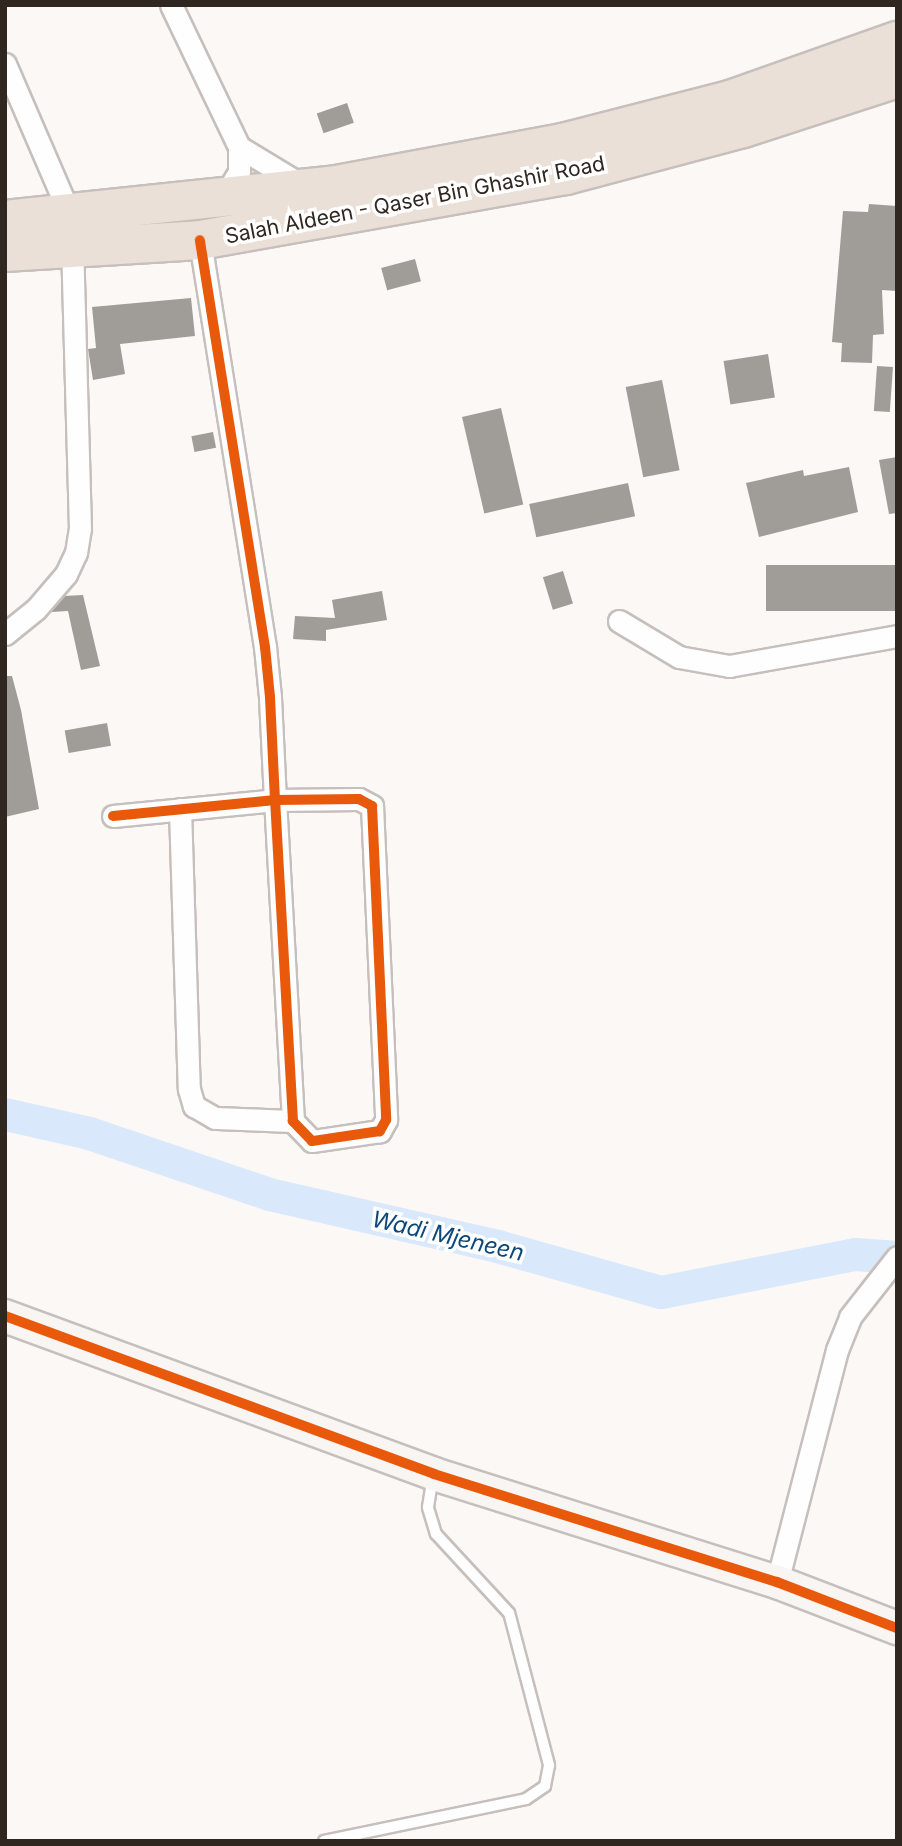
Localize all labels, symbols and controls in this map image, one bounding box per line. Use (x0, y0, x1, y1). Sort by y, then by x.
street label: Salah Aldeen - Qaser Bin Ghashir Road (223, 151, 607, 249)
water label: Wadi Mjeneen (369, 1205, 527, 1267)

